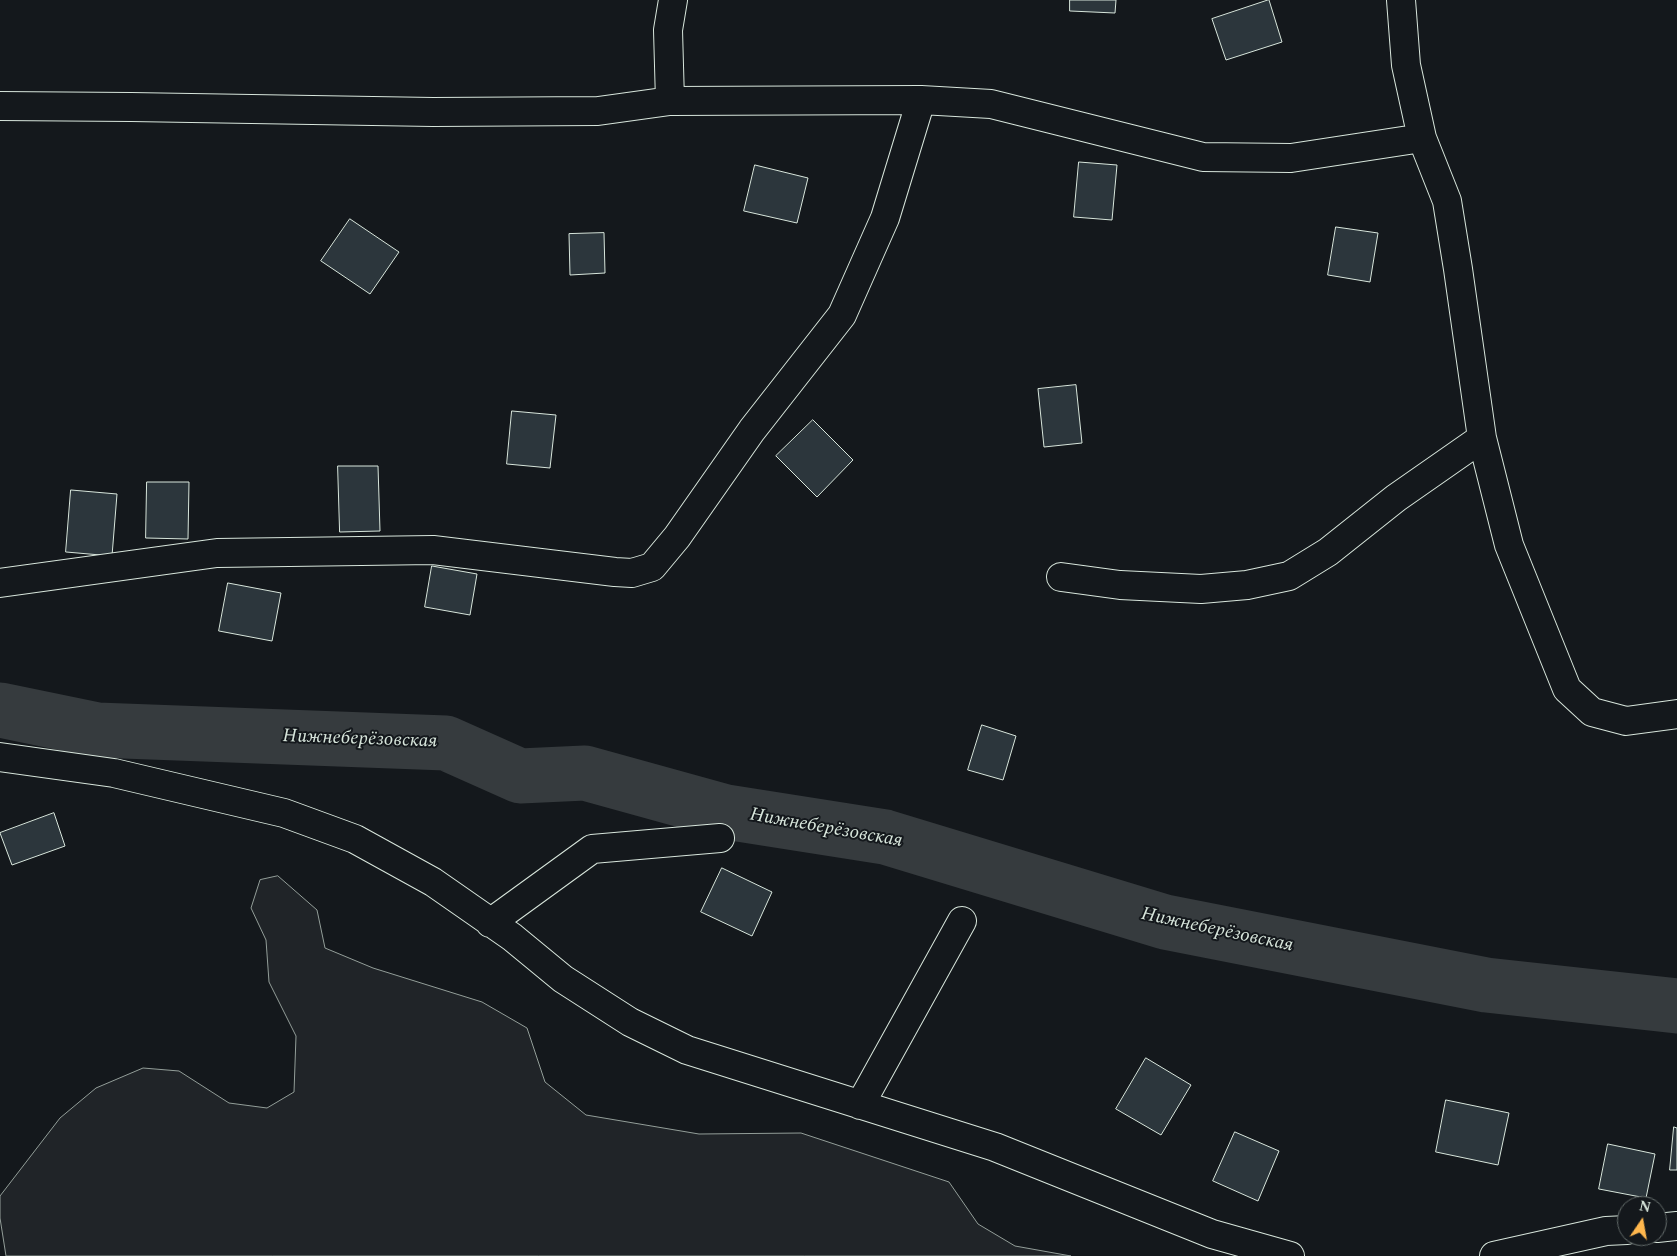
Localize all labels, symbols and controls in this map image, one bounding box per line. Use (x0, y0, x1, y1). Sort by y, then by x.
water label: Нижнеберёзовская (282, 726, 438, 754)
water label: Нижнеберёзовская (748, 804, 904, 854)
water label: Нижнеберёзовская (1139, 904, 1295, 958)
text: N (1637, 1195, 1653, 1218)
north arrow (1617, 1196, 1667, 1246)

